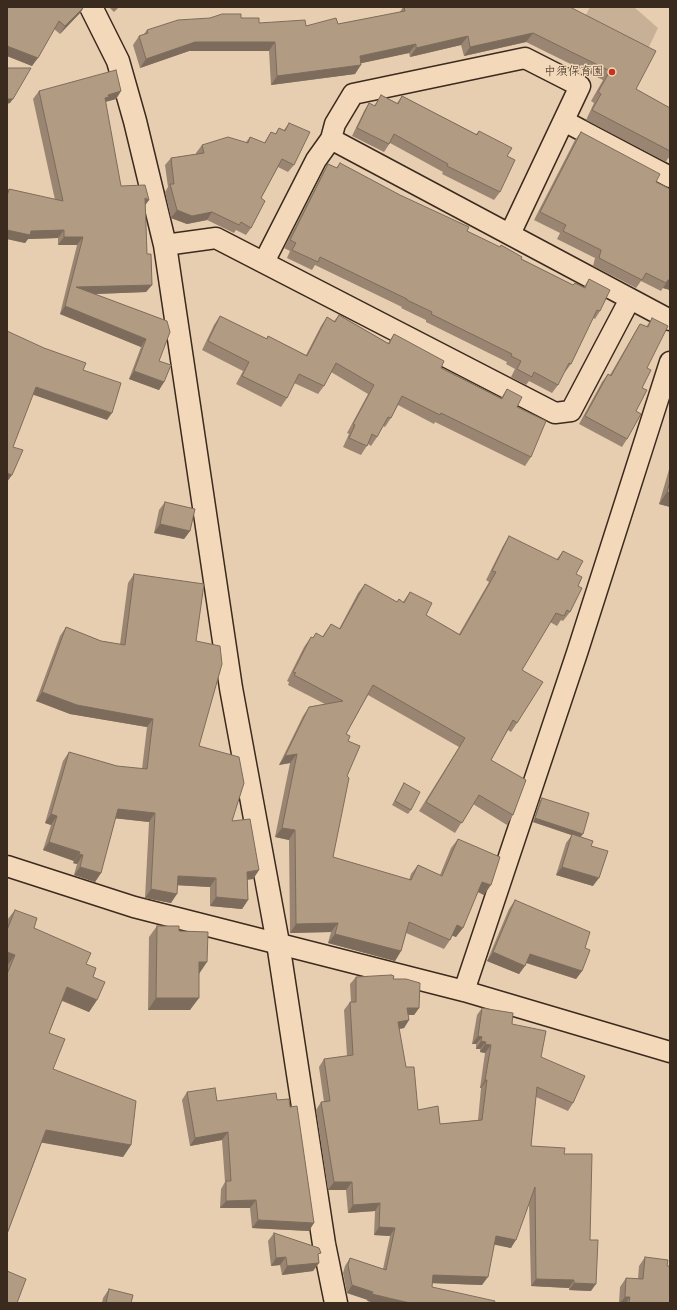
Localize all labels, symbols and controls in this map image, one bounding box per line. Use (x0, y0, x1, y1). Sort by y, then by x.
place label: 中須保育園 (544, 65, 604, 79)
marker: 中須保育園 (607, 67, 617, 77)

